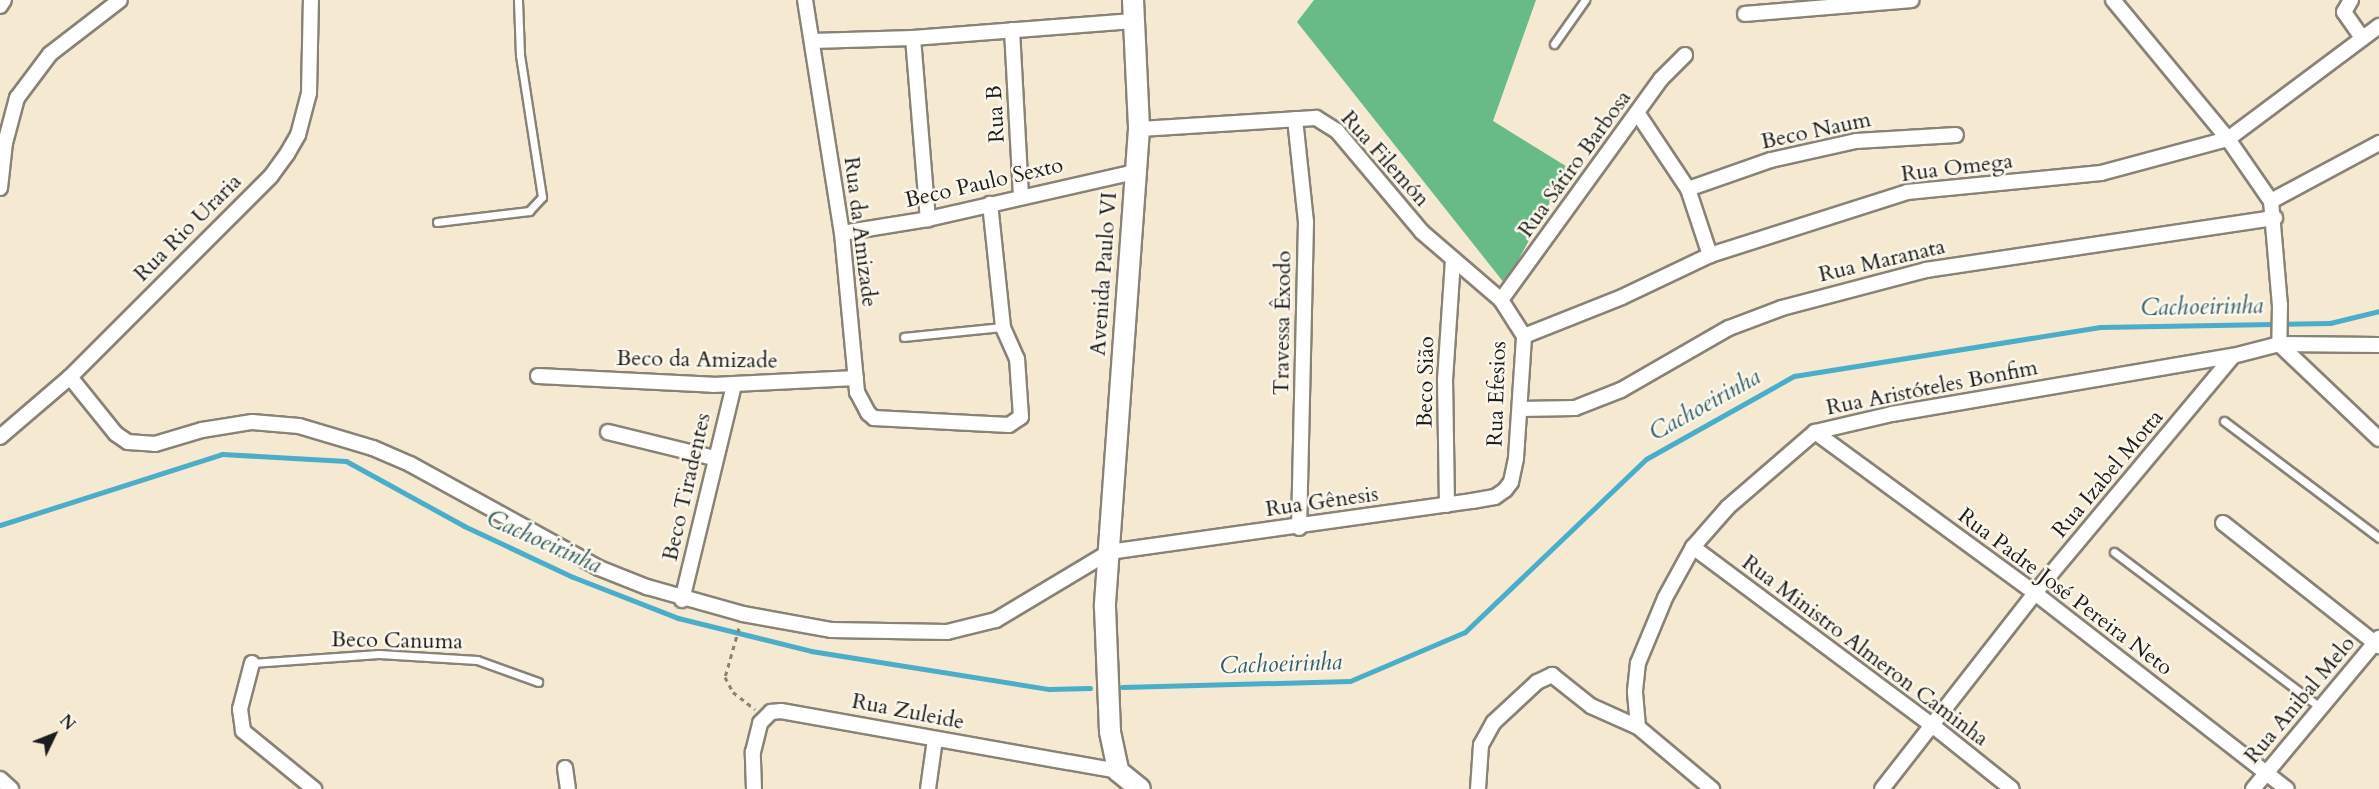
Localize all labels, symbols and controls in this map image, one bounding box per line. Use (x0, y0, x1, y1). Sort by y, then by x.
street label: Rua B (981, 85, 1011, 143)
street label: Rua Sátiro Barbosa (1513, 85, 1637, 243)
street label: Rua Filemón (1335, 106, 1435, 212)
street label: Beco Naum (1759, 106, 1873, 156)
street label: Rua Omega (1900, 148, 2014, 188)
street label: Beco Paulo Sexto (902, 152, 1066, 214)
street label: Rua da Amizade (838, 155, 882, 309)
street label: Rua Rio Uraria (129, 169, 247, 287)
street label: Avenida Paulo VI (1085, 191, 1123, 357)
street label: Rua Maranata (1816, 234, 1948, 288)
street label: Travessa Êxodo (1269, 250, 1297, 396)
water label: Cachoeirinha (2140, 292, 2264, 322)
street label: Beco Sião (1412, 336, 1440, 428)
street label: Rua Efesios (1482, 341, 1512, 447)
street label: Beco da Amizade (616, 345, 778, 375)
street label: Rua Aristóteles Bonfim (1824, 355, 2040, 421)
water label: Cachoeirinha (1644, 363, 1766, 447)
street label: Rua Izabel Motta (2047, 405, 2169, 543)
street label: Beco Tiradentes (657, 410, 717, 564)
street label: Rua Gênesis (1264, 481, 1380, 523)
street label: Rua Padre José Pereira Neto (1953, 503, 2177, 681)
water label: Cachoeirinha (482, 504, 606, 580)
street label: Rua Ministro Almeron Caminha (1737, 550, 1993, 752)
street label: Beco Canuma (331, 627, 463, 655)
street label: Rua Anibal Melo (2239, 631, 2361, 769)
water label: Cachoeirinha (1219, 647, 1343, 681)
street label: Rua Zuleide (850, 688, 966, 736)
north arrow (24, 705, 84, 765)
text: N (54, 710, 80, 735)

